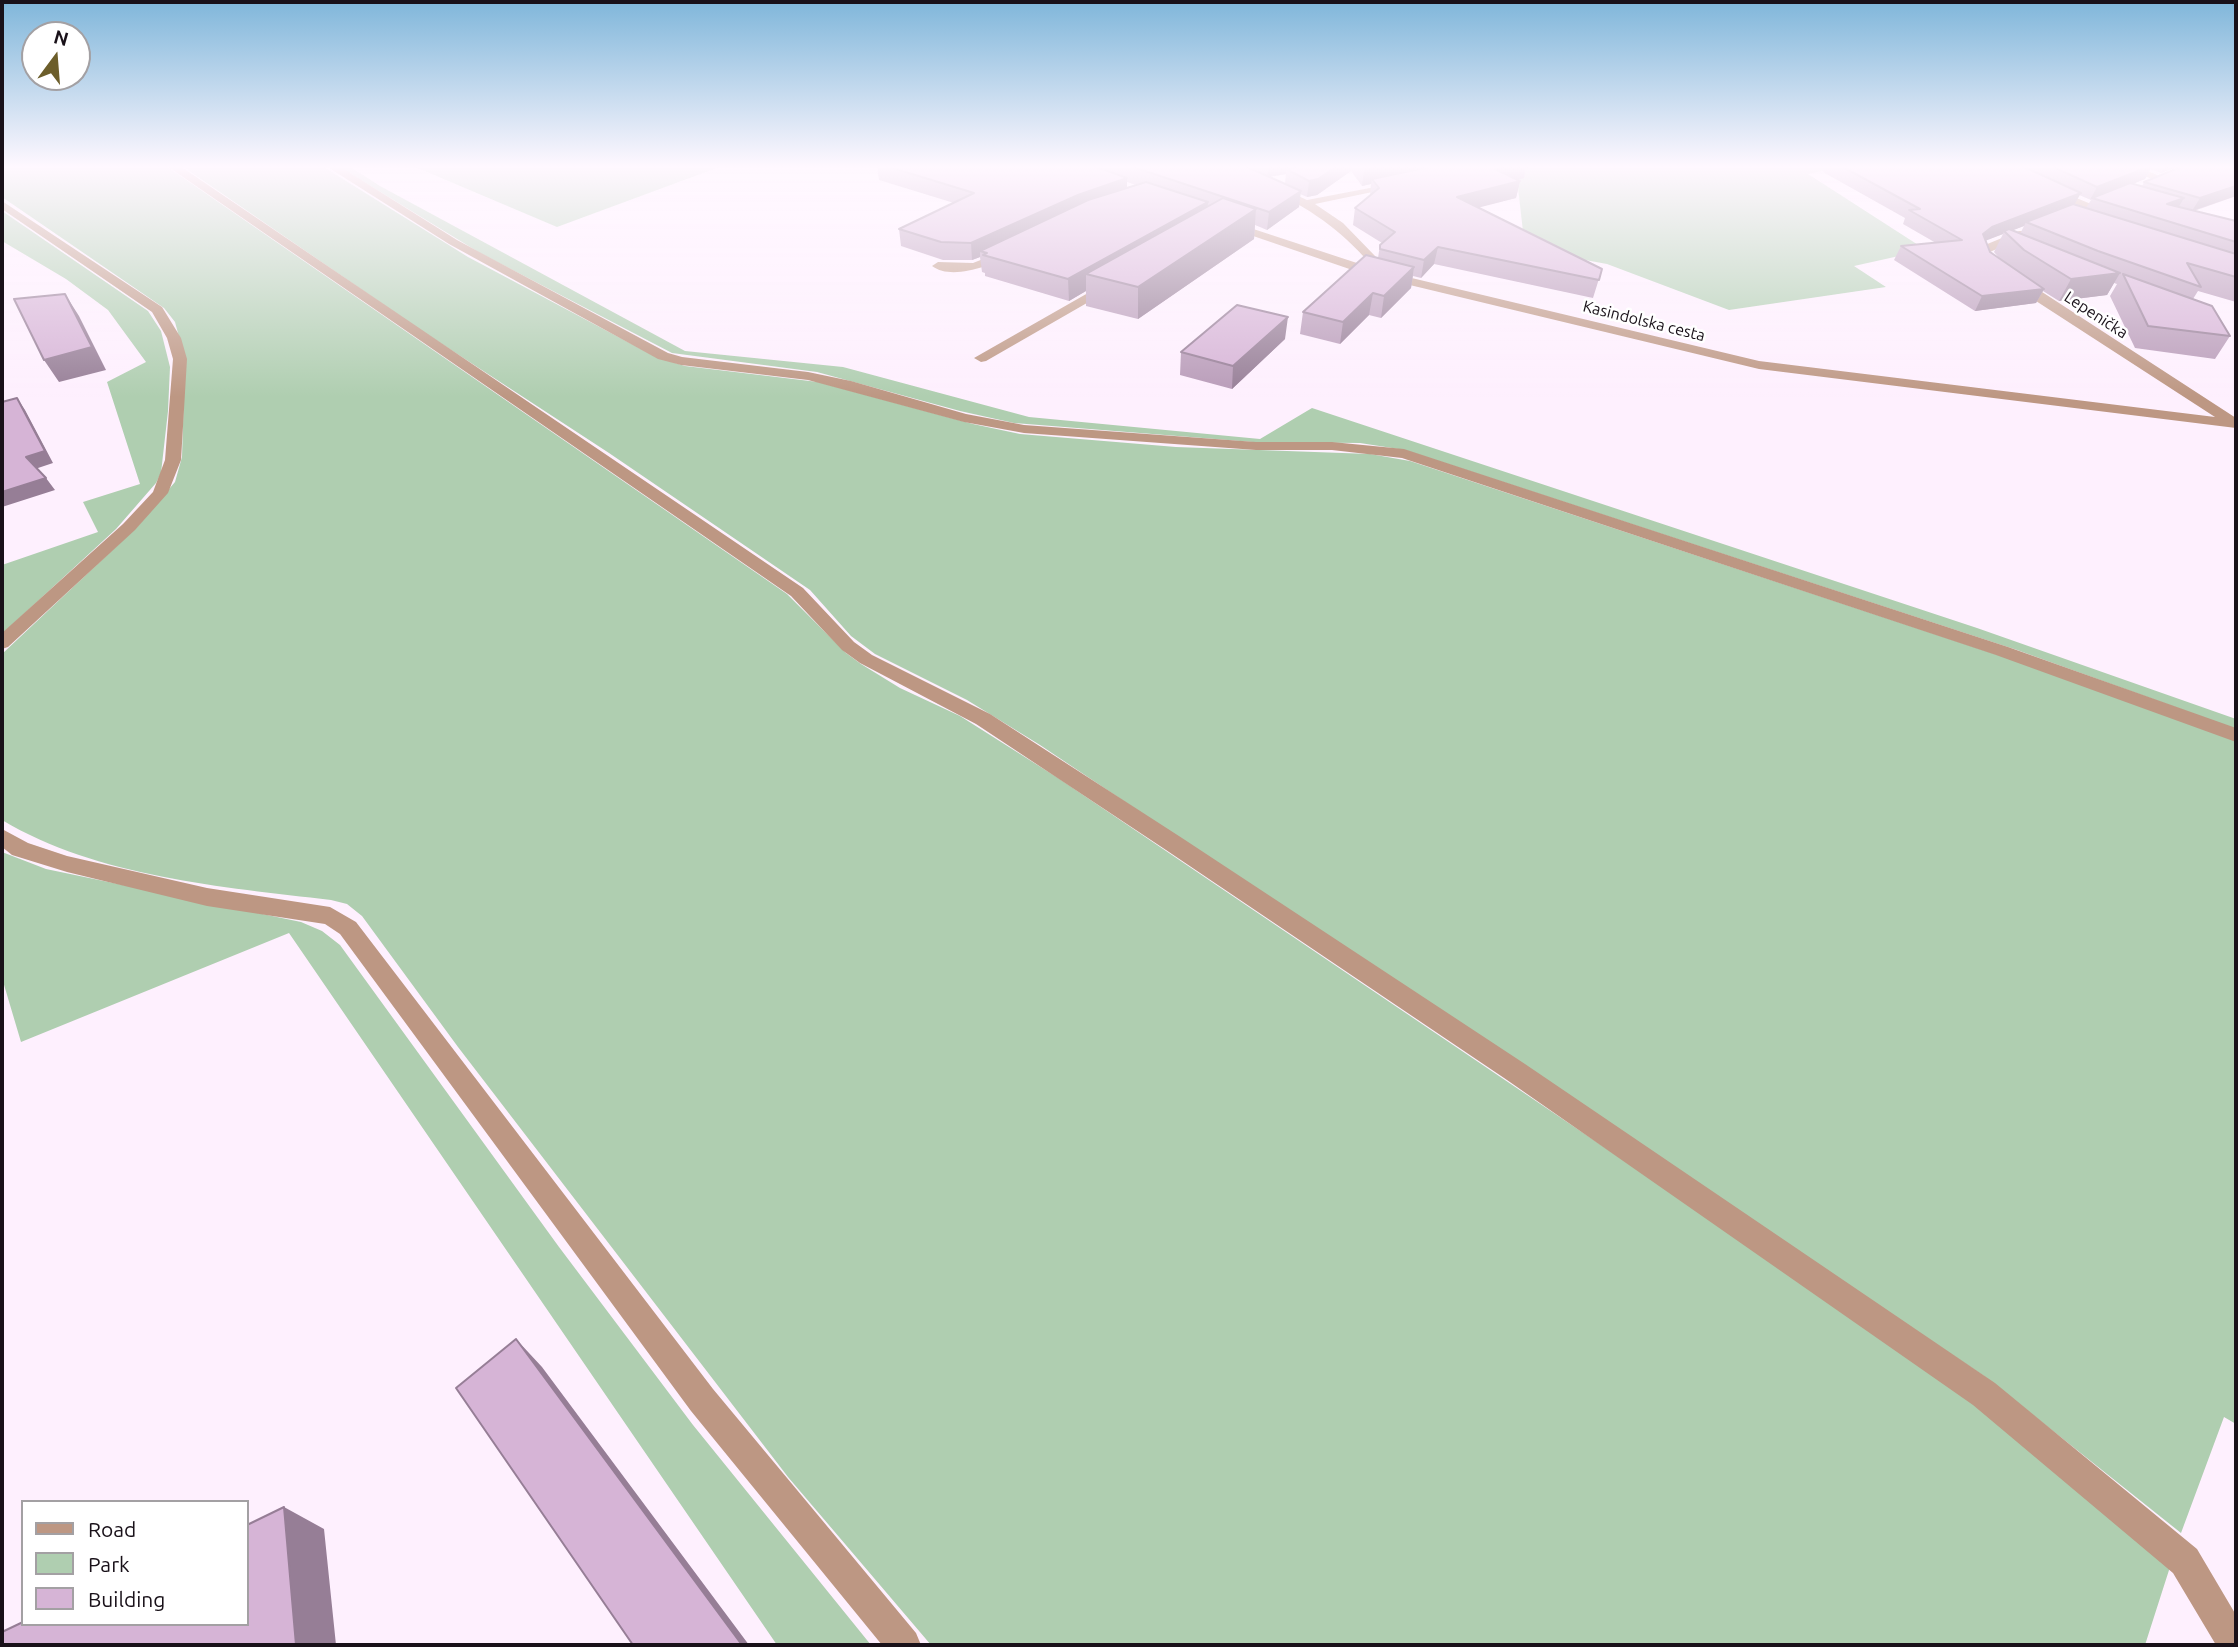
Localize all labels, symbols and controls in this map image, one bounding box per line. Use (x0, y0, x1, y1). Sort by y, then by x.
north arrow (21, 21, 91, 91)
text: N (51, 25, 71, 50)
street label: Lepenička (2061, 287, 2131, 343)
street label: Kasindolska cesta (1581, 297, 1707, 345)
legend (21, 1500, 248, 1626)
text: Road (88, 1517, 136, 1541)
text: Park (88, 1552, 130, 1576)
text: Building (88, 1587, 165, 1611)

